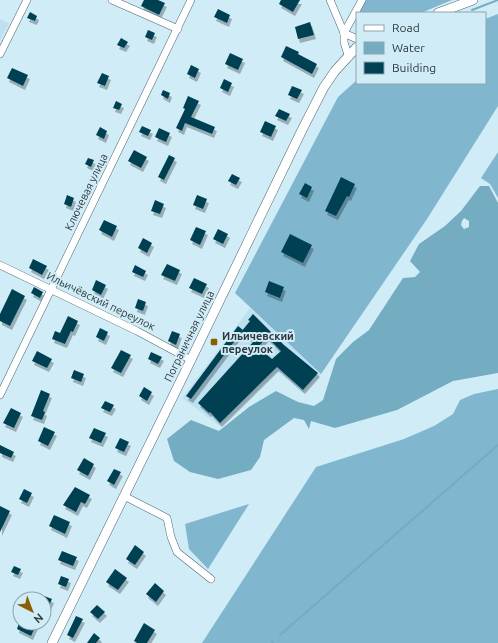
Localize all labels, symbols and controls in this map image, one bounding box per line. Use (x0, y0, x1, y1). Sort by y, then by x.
legend (356, 12, 486, 84)
text: Road (392, 21, 420, 34)
text: Water (392, 41, 425, 54)
text: Building (392, 61, 436, 74)
street label: Ключевая улица (62, 152, 110, 232)
street label: Ильичёвский переулок (45, 269, 158, 333)
street label: Пограничная улица (162, 288, 216, 384)
place label: Ильичевский переулок (222, 330, 294, 355)
marker: Ильичевский переулок (209, 337, 219, 347)
north arrow (12, 591, 52, 631)
text: N (32, 611, 46, 626)

